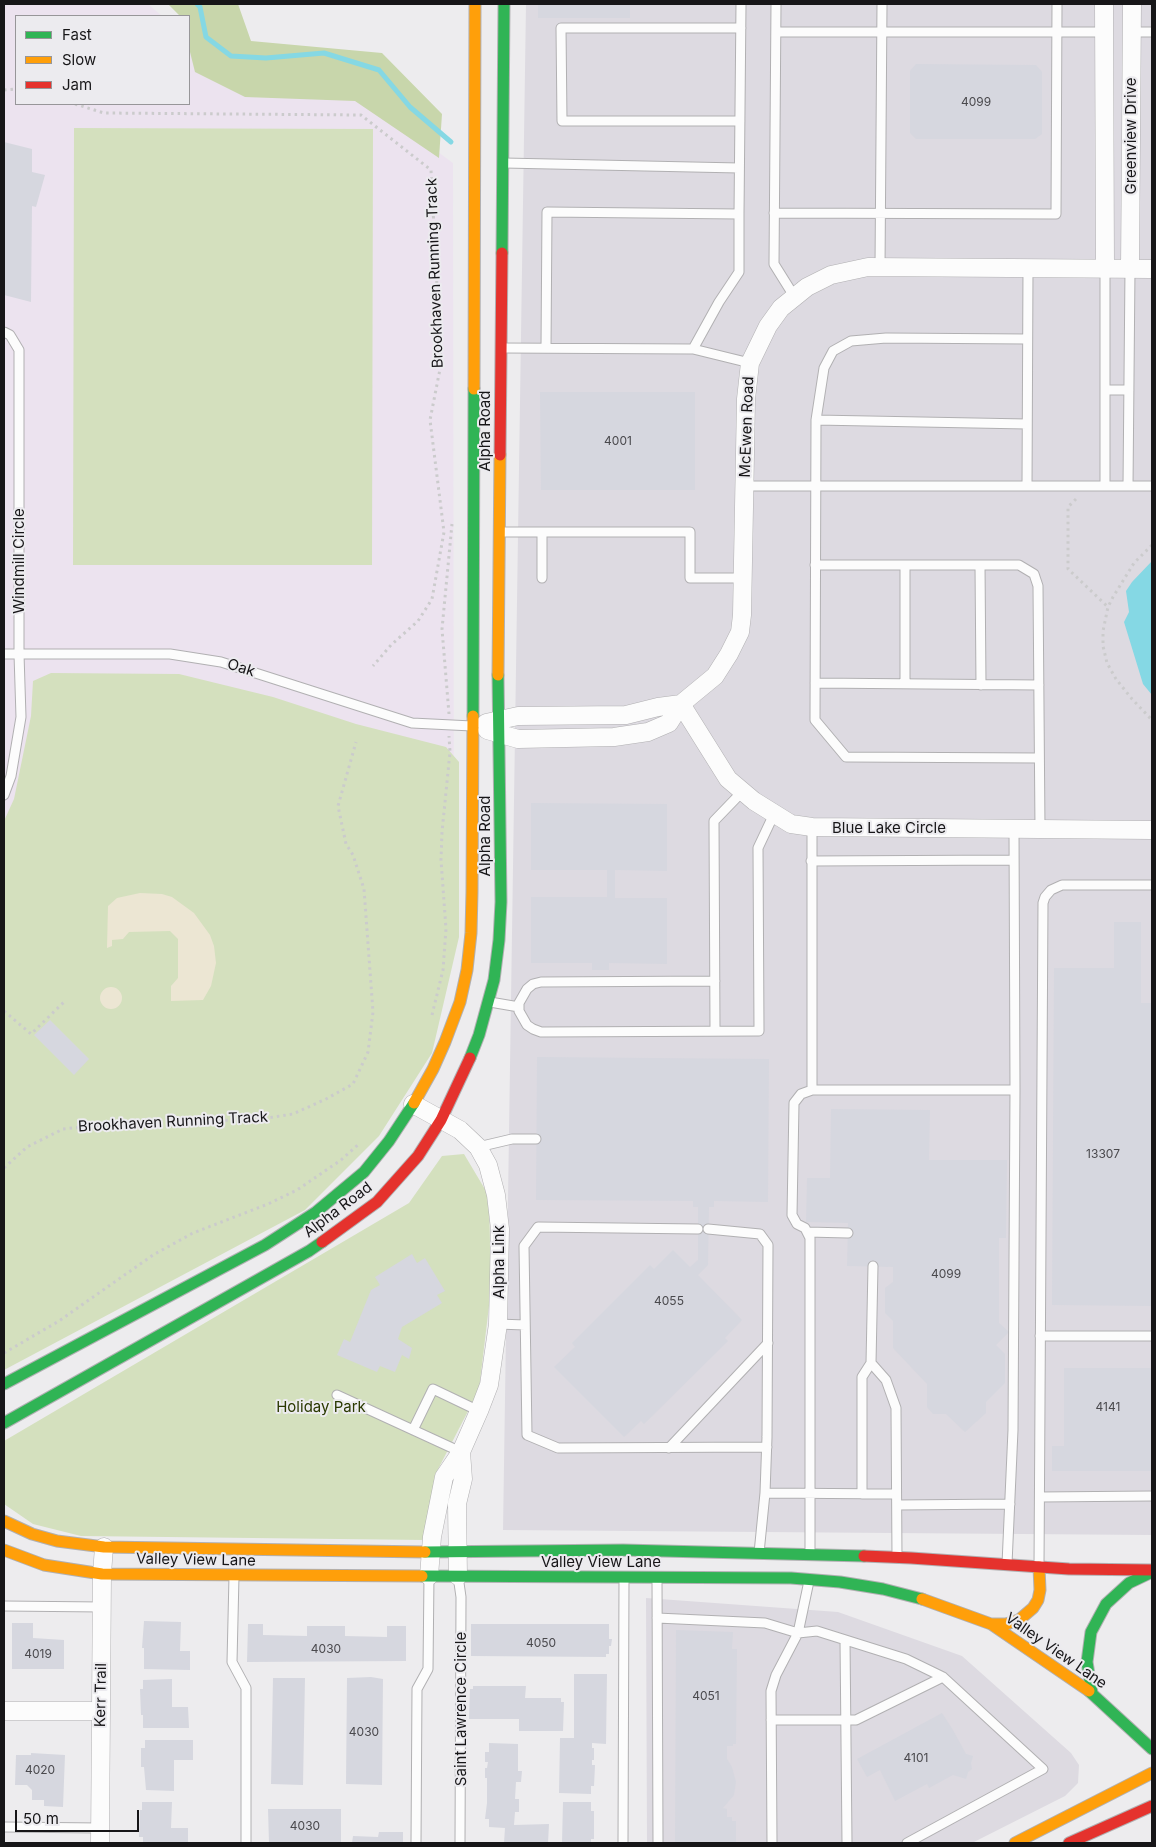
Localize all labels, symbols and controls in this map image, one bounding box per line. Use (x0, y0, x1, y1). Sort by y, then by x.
legend (15, 15, 190, 105)
text: Fast (62, 25, 92, 44)
text: Slow (62, 50, 96, 69)
text: Jam (62, 75, 92, 94)
street label: Greenview Drive (1122, 78, 1140, 194)
house number: 4099 (961, 95, 991, 109)
street label: Brookhaven Running Track (423, 178, 447, 368)
street label: McEwen Road (736, 376, 758, 478)
street label: Alpha Road (476, 391, 494, 471)
house number: 4001 (604, 434, 632, 448)
street label: Windmill Circle (10, 508, 28, 614)
street label: Oak (225, 655, 257, 681)
street label: Alpha Road (476, 796, 494, 876)
street label: Blue Lake Circle (832, 819, 946, 837)
street label: Brookhaven Running Track (77, 1108, 269, 1136)
house number: 13307 (1086, 1147, 1120, 1161)
street label: Alpha Road (300, 1178, 376, 1242)
street label: Alpha Link (490, 1225, 508, 1299)
house number: 4099 (931, 1267, 961, 1281)
house number: 4055 (654, 1294, 684, 1308)
park label: Holiday Park (276, 1398, 366, 1416)
house number: 4141 (1096, 1400, 1120, 1414)
street label: Valley View Lane (136, 1550, 256, 1570)
street label: Valley View Lane (541, 1553, 661, 1571)
street label: Valley View Lane (1002, 1609, 1110, 1693)
street label: Saint Lawrence Circle (452, 1632, 470, 1786)
house number: 4050 (526, 1636, 556, 1650)
house number: 4030 (311, 1642, 341, 1656)
house number: 4019 (24, 1647, 52, 1661)
street label: Kerr Trail (91, 1663, 111, 1727)
house number: 4051 (692, 1689, 720, 1703)
house number: 4030 (349, 1725, 379, 1739)
house number: 4101 (904, 1751, 928, 1765)
house number: 4020 (25, 1763, 55, 1777)
scale bar (18, 1800, 141, 1832)
text: 50 m (23, 1809, 59, 1828)
house number: 4030 (290, 1819, 320, 1833)

